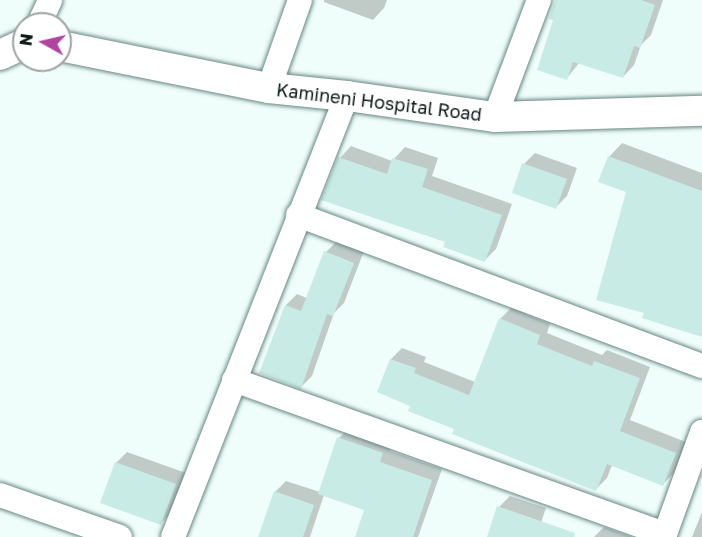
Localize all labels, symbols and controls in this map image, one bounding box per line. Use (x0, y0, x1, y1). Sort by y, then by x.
north arrow (12, 12, 72, 72)
text: N (15, 32, 37, 47)
street label: Kamineni Hospital Road (275, 79, 483, 125)

